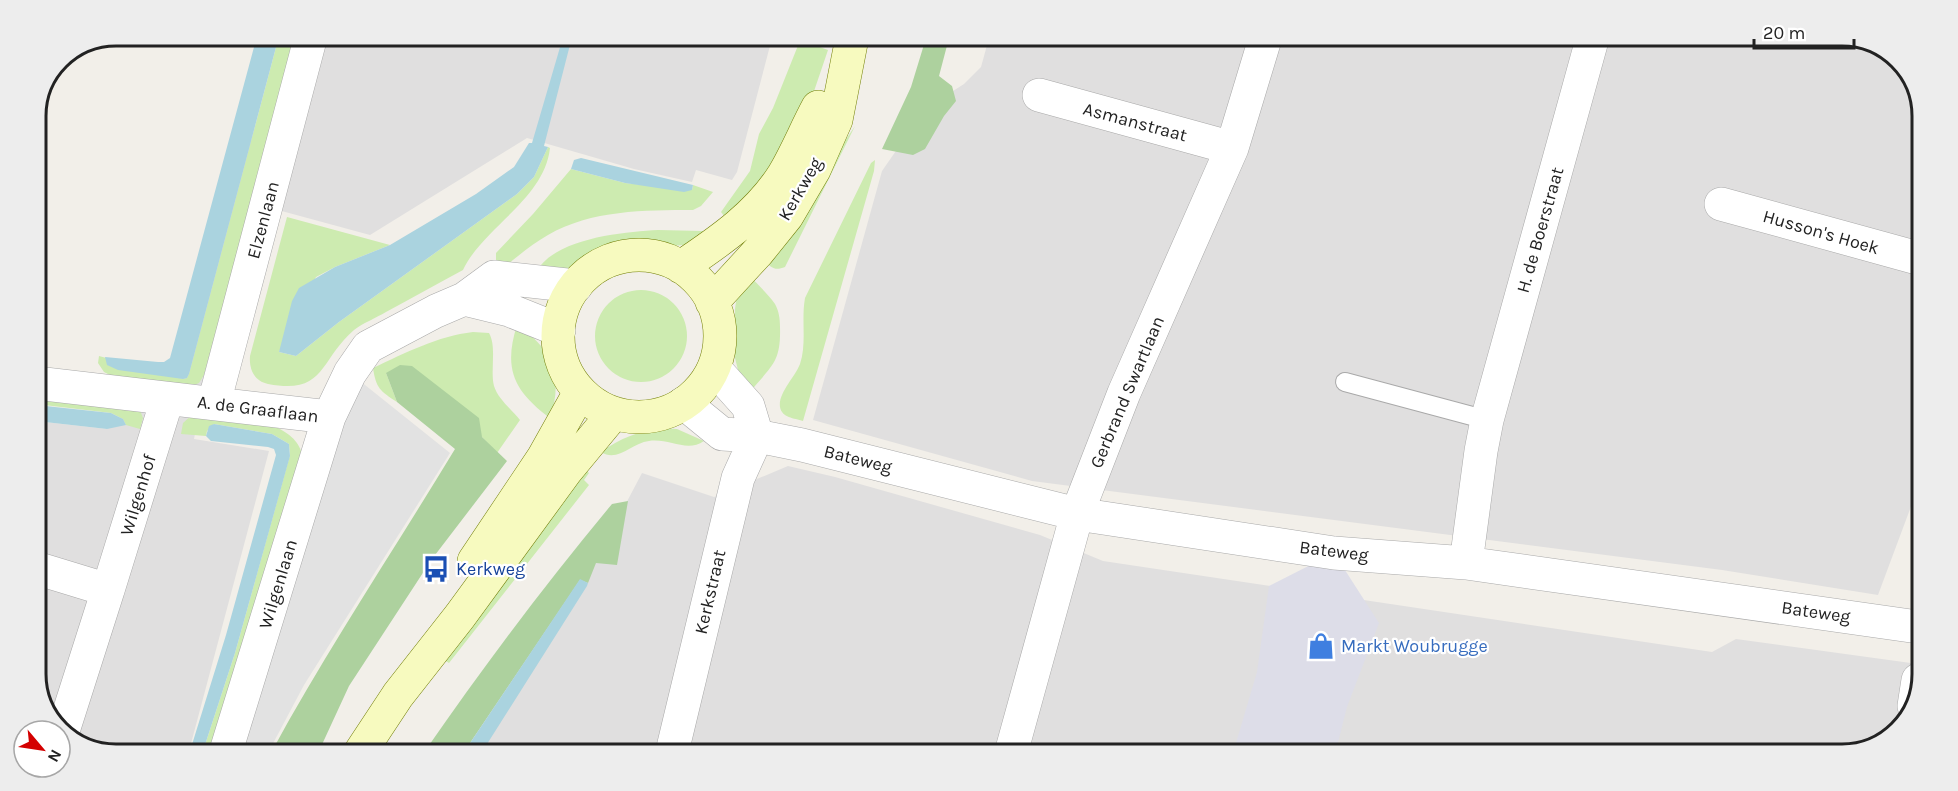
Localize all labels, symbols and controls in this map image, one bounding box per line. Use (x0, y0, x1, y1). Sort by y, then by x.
scale bar (1754, 12, 1854, 50)
text: 20 m (1763, 22, 1805, 44)
street label: Asmanstraat (1081, 98, 1190, 146)
street label: Kerkweg (773, 154, 827, 224)
street label: H. de Boerstraat (1512, 164, 1569, 295)
street label: Elzenlaan (242, 179, 284, 261)
street label: Husson's Hoek (1760, 205, 1882, 259)
street label: Gerbrand Swartlaan (1085, 313, 1169, 471)
street label: A. de Graaflaan (196, 391, 320, 427)
street label: Bateweg (822, 440, 894, 478)
street label: Wilgenhof (115, 451, 161, 538)
street label: Bateweg (1298, 536, 1370, 566)
street label: Wilgenlaan (254, 537, 302, 631)
street label: Kerkstraat (690, 547, 730, 636)
bus stop icon: Kerkweg (421, 554, 451, 584)
place label: Kerkweg (456, 558, 525, 580)
street label: Bateweg (1780, 596, 1852, 628)
shop icon: Markt Woubrugge (1306, 631, 1336, 661)
place label: Markt Woubrugge (1341, 635, 1488, 657)
north arrow (12, 719, 72, 779)
text: N (44, 746, 66, 766)

